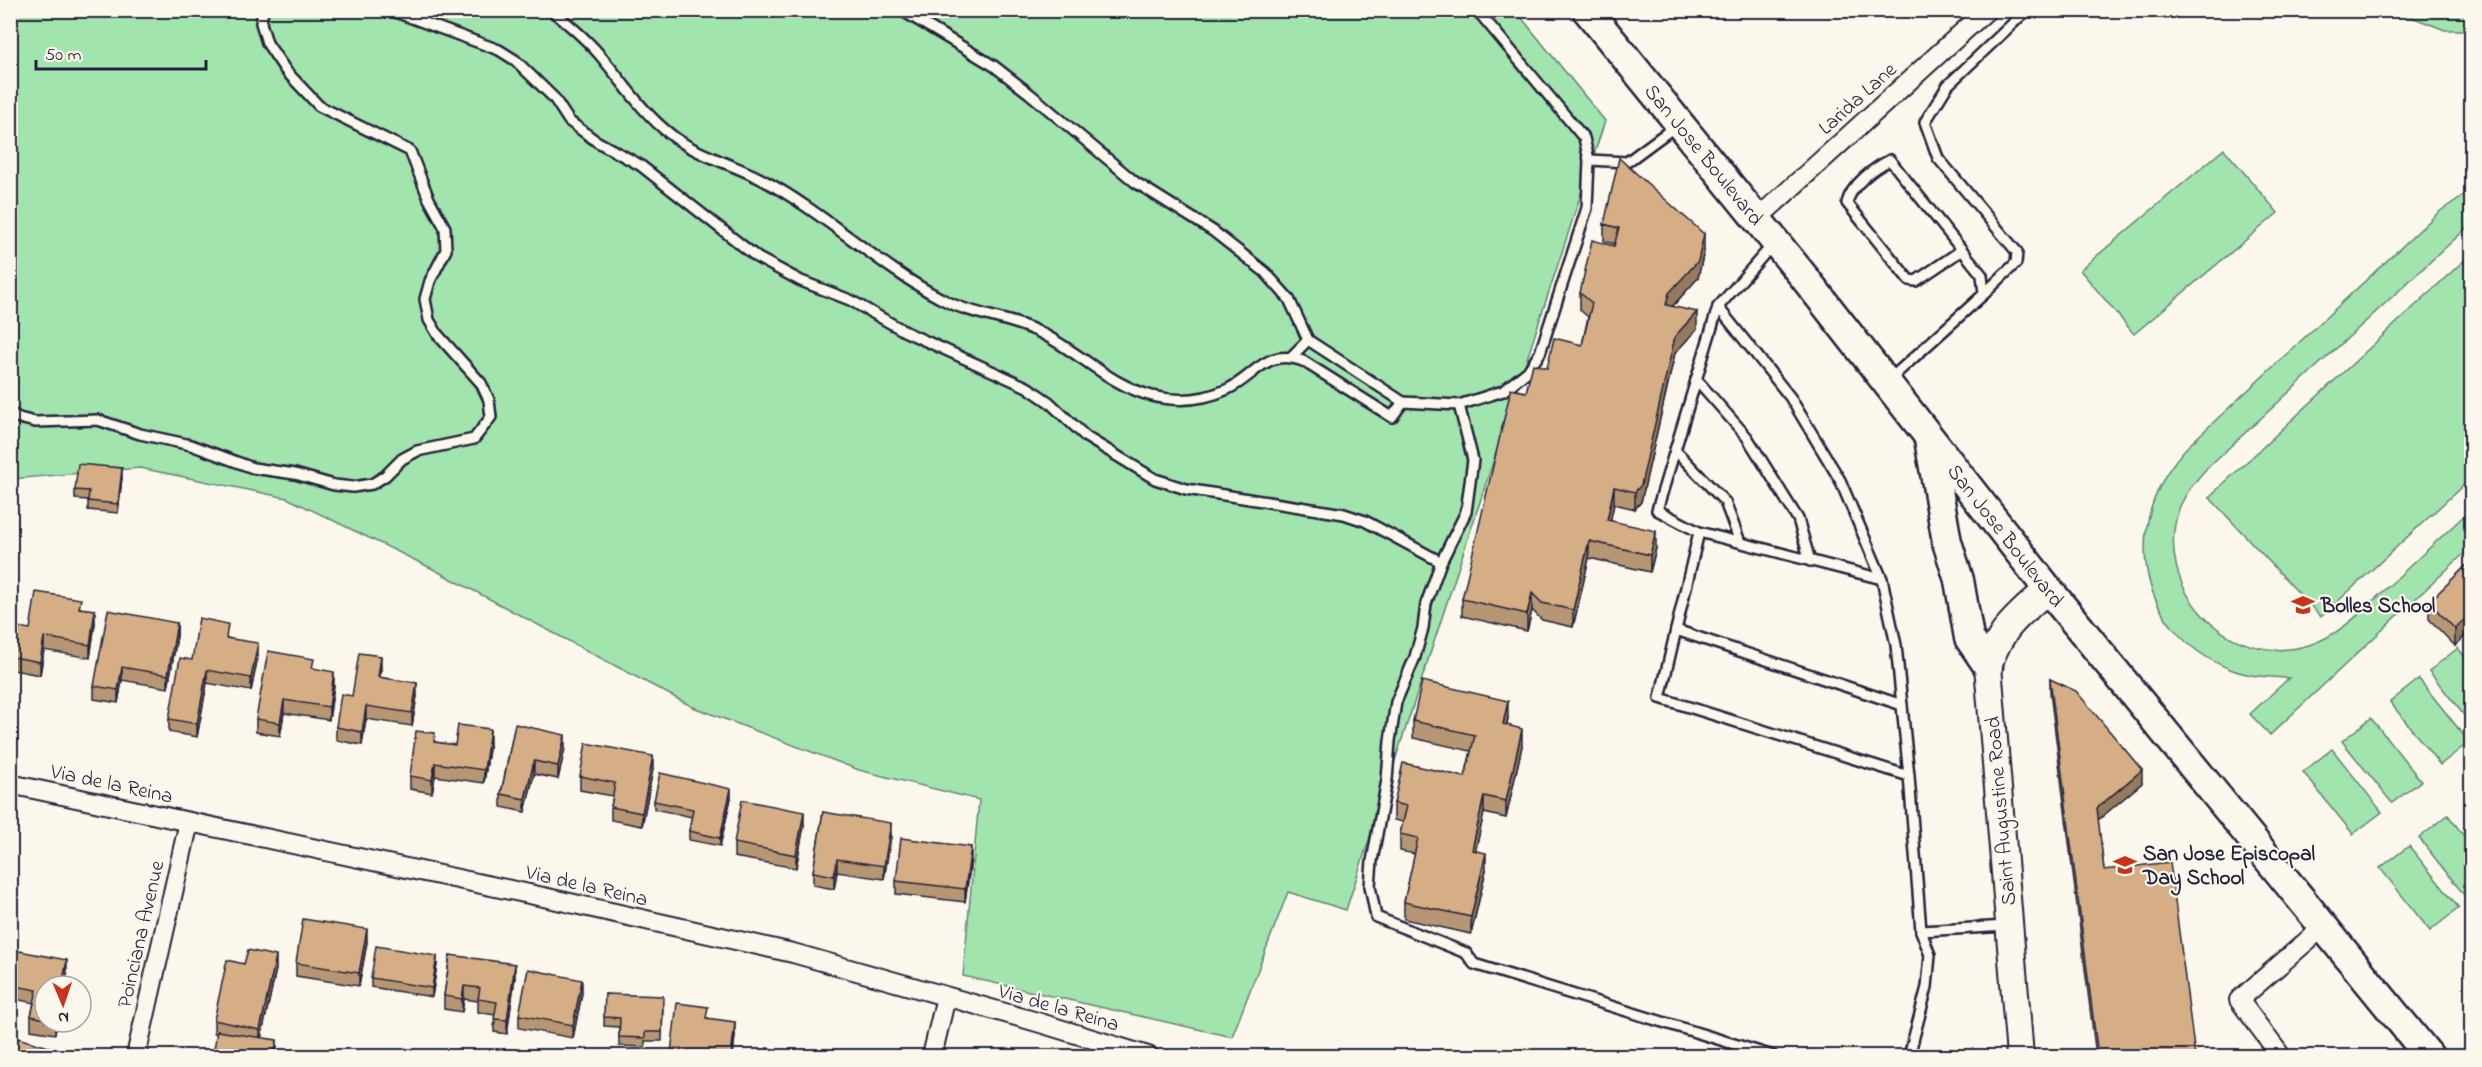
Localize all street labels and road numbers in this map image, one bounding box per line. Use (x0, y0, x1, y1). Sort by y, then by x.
street label: Larida Lane (1812, 56, 1905, 143)
street label: San Jose Boulevard (1636, 78, 1770, 233)
street label: San Jose Boulevard (1939, 458, 2070, 615)
street label: Saint Augustine Road (1979, 715, 2027, 907)
street label: Via de la Reina (47, 757, 176, 813)
street label: Poinciana Avenue (110, 857, 174, 1011)
street label: Via de la Reina (522, 858, 651, 916)
street label: Via de la Reina (994, 977, 1122, 1040)

